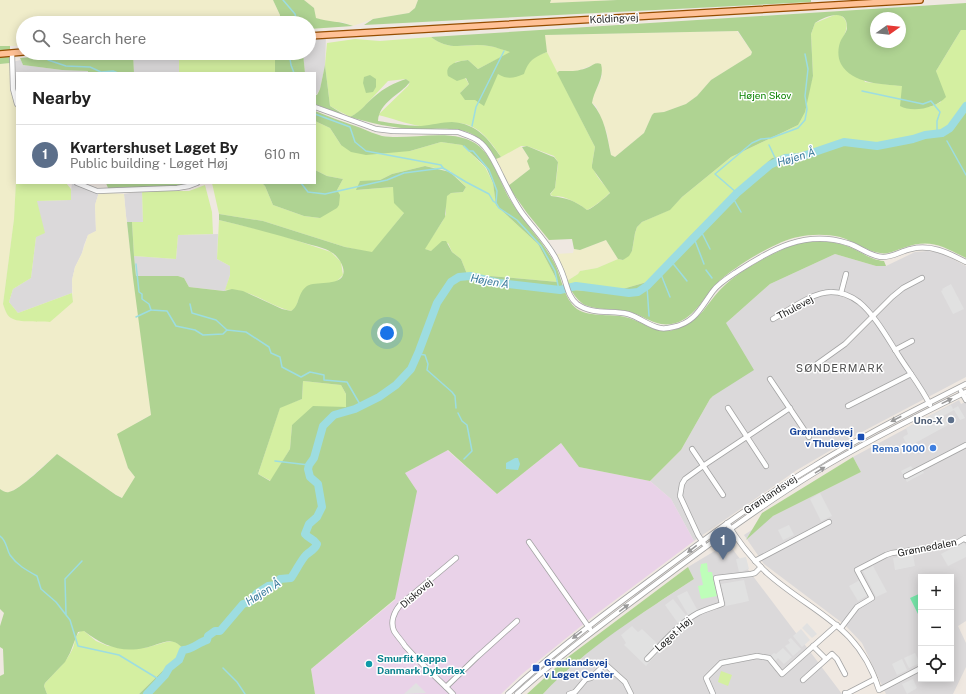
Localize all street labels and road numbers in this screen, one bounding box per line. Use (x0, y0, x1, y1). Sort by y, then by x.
street label: Koldingvej (589, 11, 639, 25)
street label: Thulevej (775, 293, 815, 321)
street label: Grønlandsvej (741, 472, 799, 516)
street label: Grønnedalen (896, 535, 958, 559)
street label: Diskovej (397, 576, 435, 610)
street label: Løget Høj (652, 614, 694, 654)

